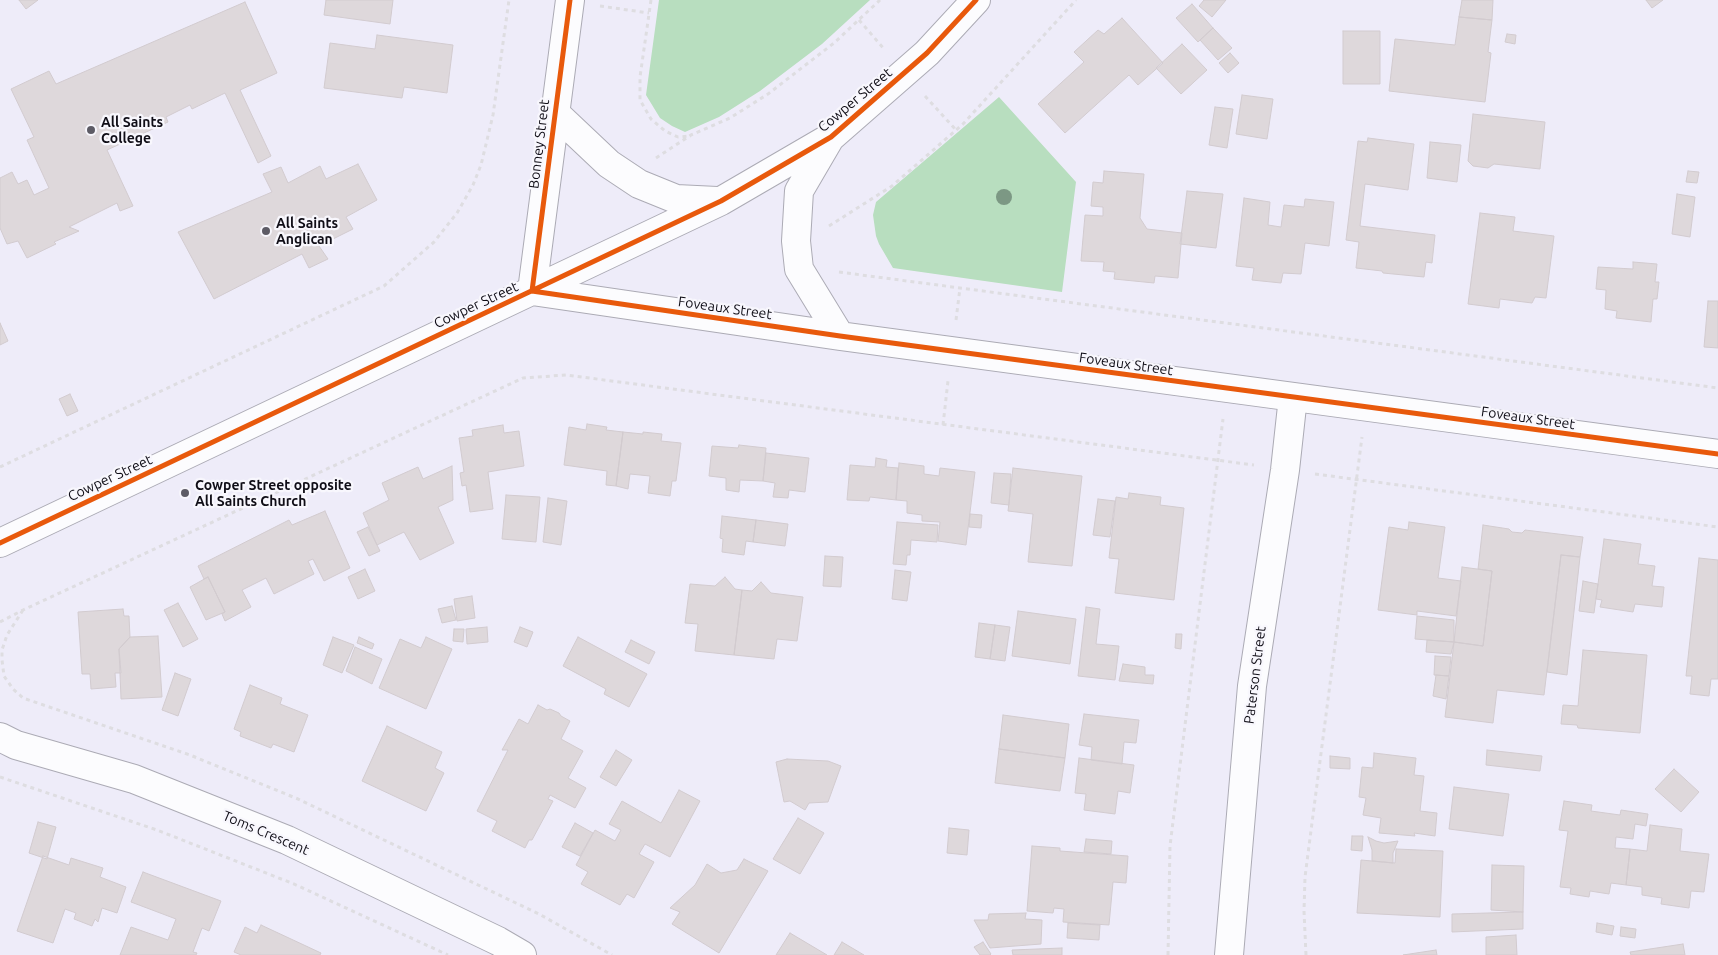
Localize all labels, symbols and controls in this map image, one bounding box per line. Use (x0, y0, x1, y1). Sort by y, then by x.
street label: Cowper Street (815, 64, 895, 136)
street label: Bonney Street (525, 98, 553, 190)
place label: All Saints College (101, 114, 163, 146)
marker: All Saints College (85, 124, 97, 136)
place label: All Saints Anglican (276, 215, 338, 248)
marker: All Saints Anglican (260, 225, 272, 237)
street label: Cowper Street (431, 278, 521, 332)
street label: Foveaux Street (677, 293, 773, 323)
street label: Foveaux Street (1078, 349, 1174, 379)
street label: Foveaux Street (1480, 403, 1576, 433)
street label: Cowper Street (65, 451, 155, 505)
place label: Cowper Street opposite All Saints Church (195, 477, 352, 510)
marker: Cowper Street opposite All Saints Church (179, 487, 191, 499)
street label: Paterson Street (1241, 625, 1269, 725)
street label: Toms Crescent (220, 807, 312, 859)

